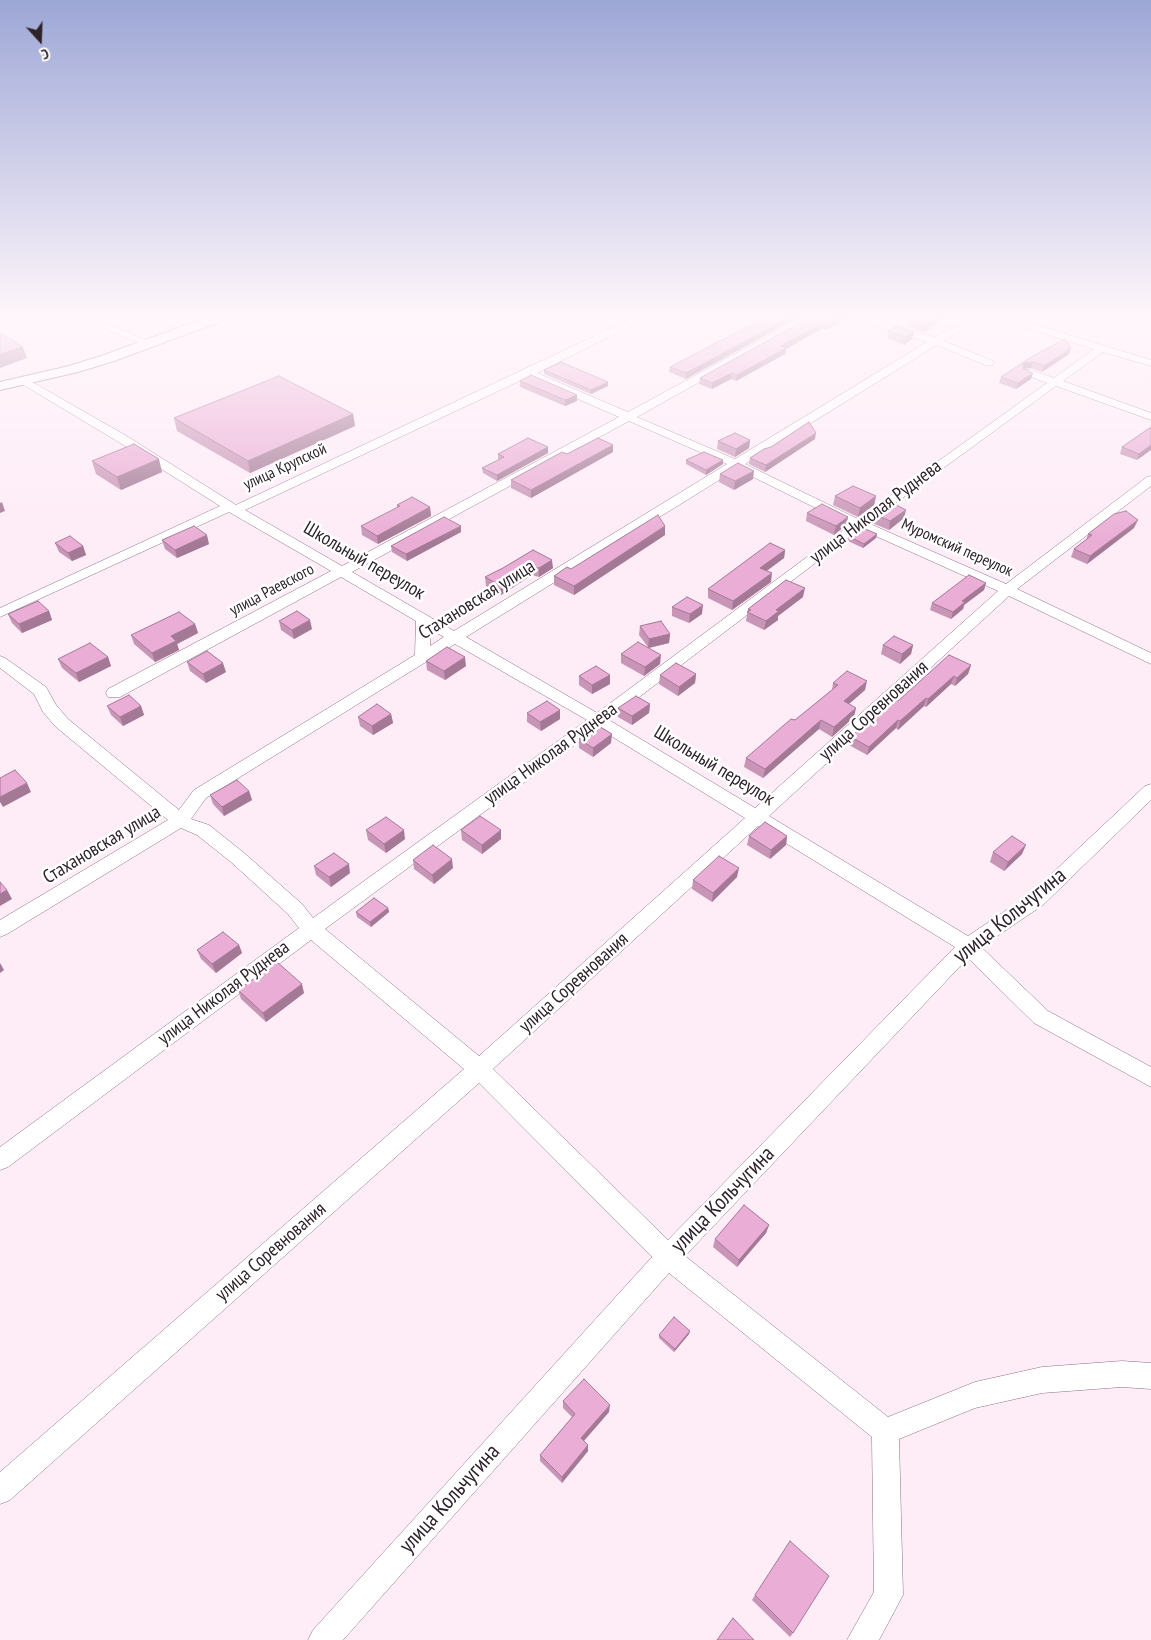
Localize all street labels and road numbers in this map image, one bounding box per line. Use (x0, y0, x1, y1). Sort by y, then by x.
street label: улица Крупской (240, 439, 330, 495)
street label: улица Николая Руднева (806, 455, 946, 569)
street label: Муромский переулок (898, 515, 1016, 581)
street label: Школьный переулок (299, 517, 429, 605)
street label: Стахановская улица (415, 555, 539, 645)
street label: улица Раевского (227, 560, 317, 620)
street label: улица Соревнования (815, 656, 933, 766)
street label: улица Николая Руднева (480, 698, 622, 810)
street label: Школьный переулок (650, 721, 778, 811)
street label: Стахановская улица (39, 801, 165, 889)
street label: улица Кольчугина (948, 863, 1072, 969)
street label: улица Соревнования (515, 928, 633, 1038)
street label: улица Николая Руднева (154, 936, 294, 1050)
street label: улица Кольчугина (666, 1141, 780, 1259)
street label: улица Соревнования (211, 1198, 331, 1306)
street label: улица Кольчугина (394, 1439, 506, 1559)

